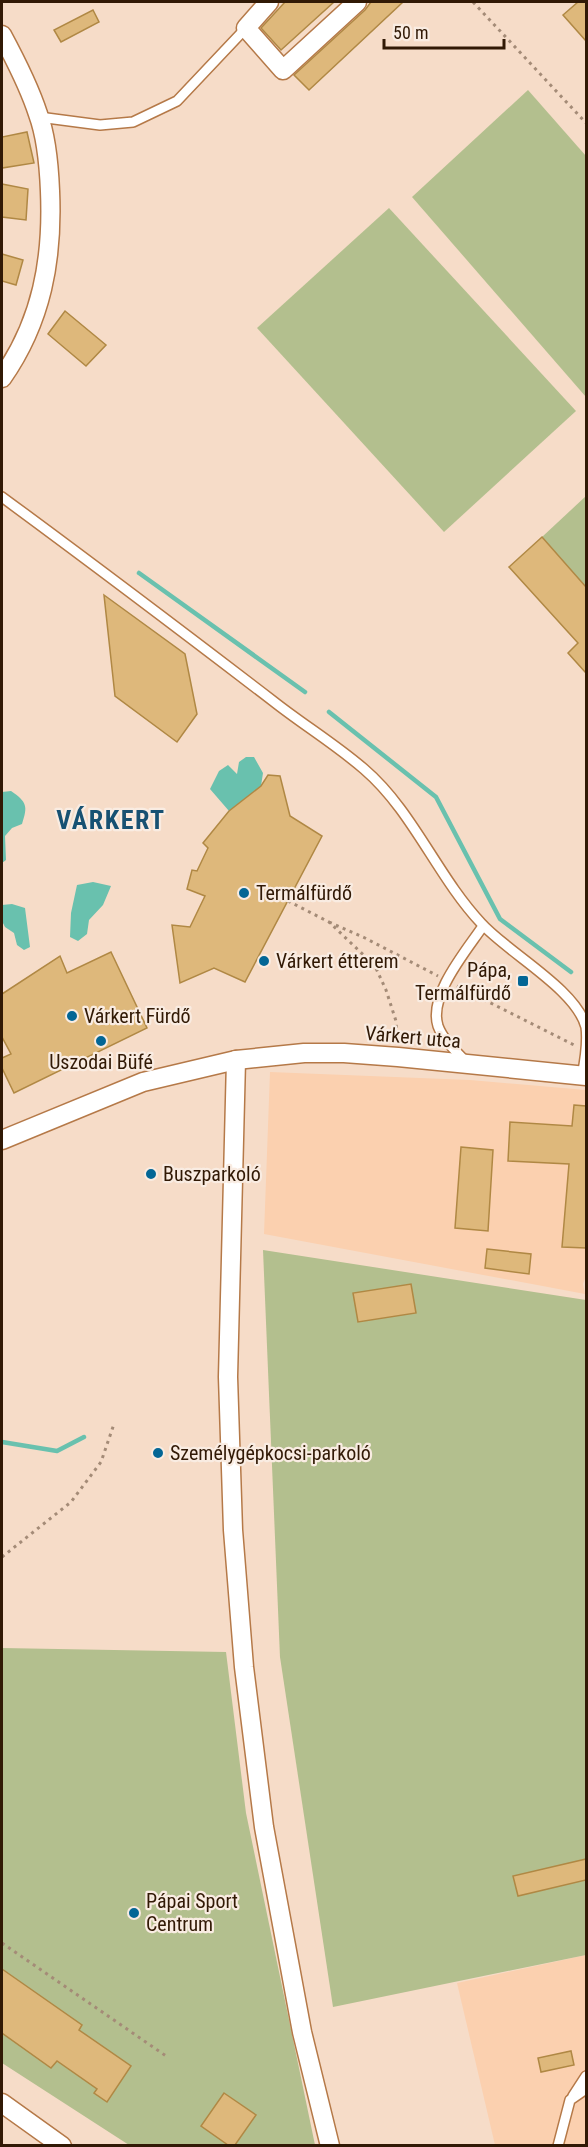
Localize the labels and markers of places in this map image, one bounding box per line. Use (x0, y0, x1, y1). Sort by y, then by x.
place label: Termálfürdő (256, 881, 352, 905)
marker: Termálfürdő (237, 886, 251, 900)
place label: Várkert étterem (276, 949, 399, 973)
marker: Várkert étterem (257, 954, 271, 968)
place label: Pápa, Termálfürdő (415, 958, 511, 1005)
marker: Pápa, Termálfürdő (516, 974, 530, 988)
place label: Várkert Fürdő (84, 1004, 191, 1028)
marker: Várkert Fürdő (65, 1009, 79, 1023)
marker: Uszodai Büfé (94, 1034, 108, 1048)
place label: Uszodai Büfé (49, 1050, 153, 1074)
place label: Buszparkoló (163, 1162, 261, 1186)
marker: Buszparkoló (144, 1167, 158, 1181)
place label: Személygépkocsi-parkoló (170, 1441, 371, 1465)
marker: Személygépkocsi-parkoló (151, 1446, 165, 1460)
place label: Pápai Sport Centrum (146, 1889, 238, 1936)
marker: Pápai Sport Centrum (127, 1906, 141, 1920)

